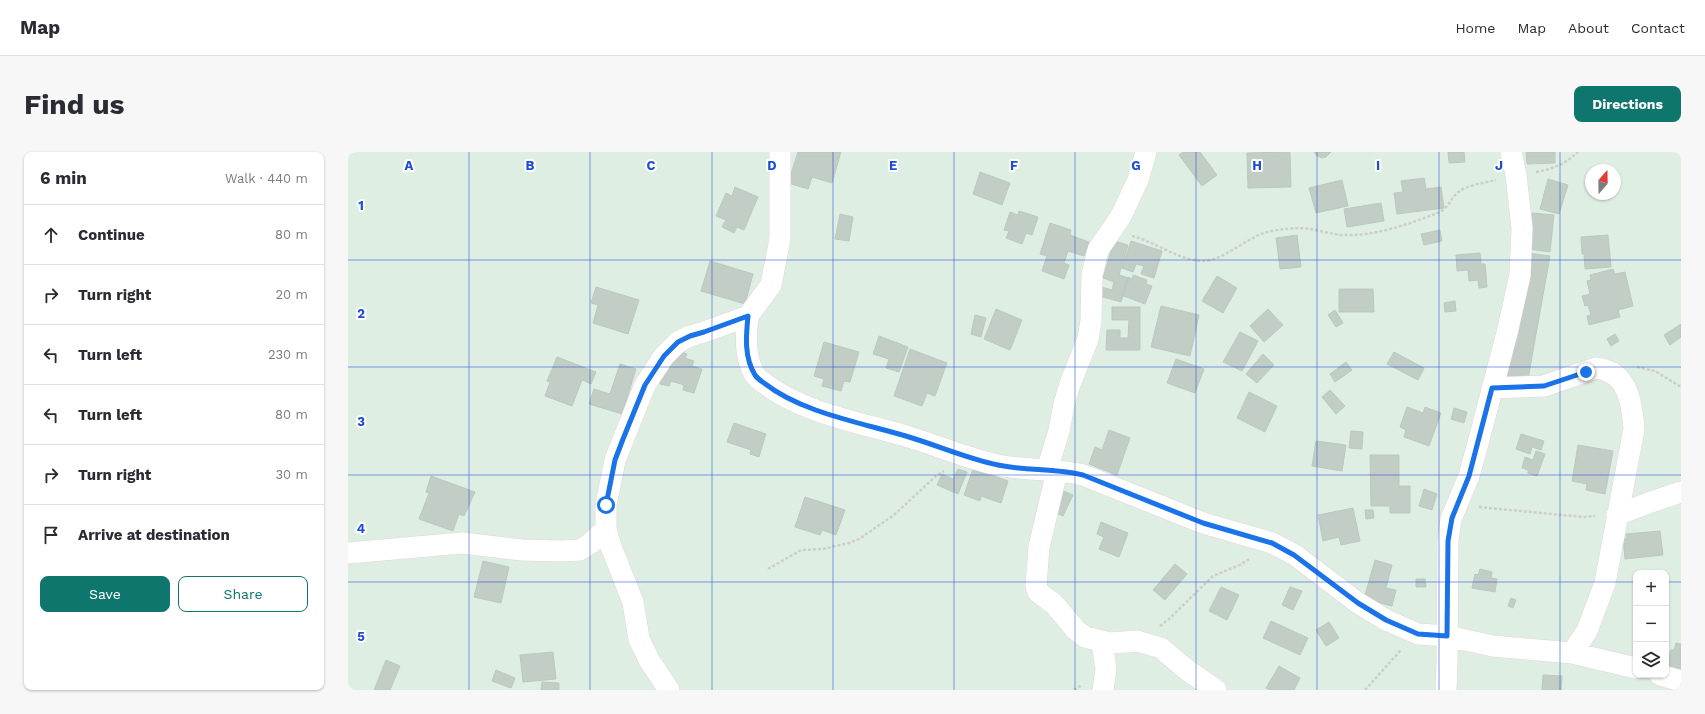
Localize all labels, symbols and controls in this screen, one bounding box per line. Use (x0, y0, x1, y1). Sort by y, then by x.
text: Map (20, 16, 60, 39)
text: Home (1455, 20, 1495, 36)
text: Map (1517, 20, 1546, 36)
text: About (1568, 20, 1609, 36)
text: Contact (1631, 20, 1685, 36)
button: Directions (1574, 86, 1681, 122)
text: Find us (24, 88, 124, 121)
text: A (405, 158, 414, 173)
text: B (526, 158, 535, 173)
text: C (647, 158, 656, 173)
text: D (767, 158, 777, 173)
text: E (889, 158, 897, 173)
text: F (1010, 158, 1018, 173)
text: G (1131, 158, 1141, 173)
text: H (1252, 158, 1262, 173)
text: I (1376, 158, 1380, 173)
text: J (1495, 158, 1503, 173)
north arrow (1585, 164, 1621, 200)
text: 6 min (40, 168, 87, 188)
text: Walk · 440 m (225, 171, 308, 186)
text: 1 (358, 198, 364, 213)
icon: ahead (40, 224, 62, 246)
text: Continue (78, 226, 145, 244)
text: 80 m (275, 227, 308, 242)
icon: right (40, 284, 62, 306)
text: Turn right (78, 286, 151, 304)
text: 20 m (276, 287, 308, 302)
text: 2 (357, 306, 365, 321)
icon: left (40, 344, 62, 366)
text: Turn left (78, 346, 142, 364)
text: 230 m (268, 347, 308, 362)
route end (1577, 363, 1595, 381)
icon: left (40, 404, 62, 426)
text: Turn left (78, 406, 142, 424)
text: 80 m (275, 407, 308, 422)
text: 3 (357, 414, 365, 429)
icon: right (40, 464, 62, 486)
text: Turn right (78, 466, 151, 484)
text: 30 m (276, 467, 308, 482)
route start (597, 496, 615, 514)
text: 4 (357, 521, 366, 536)
icon: arrive (40, 524, 62, 546)
text: Arrive at destination (78, 526, 230, 544)
map controls (1633, 570, 1669, 678)
button: + (1633, 570, 1669, 606)
button: Save (40, 576, 170, 612)
button: Share (178, 576, 308, 612)
button: − (1633, 606, 1669, 642)
text: 5 (357, 629, 365, 644)
button: layers (1633, 642, 1669, 678)

